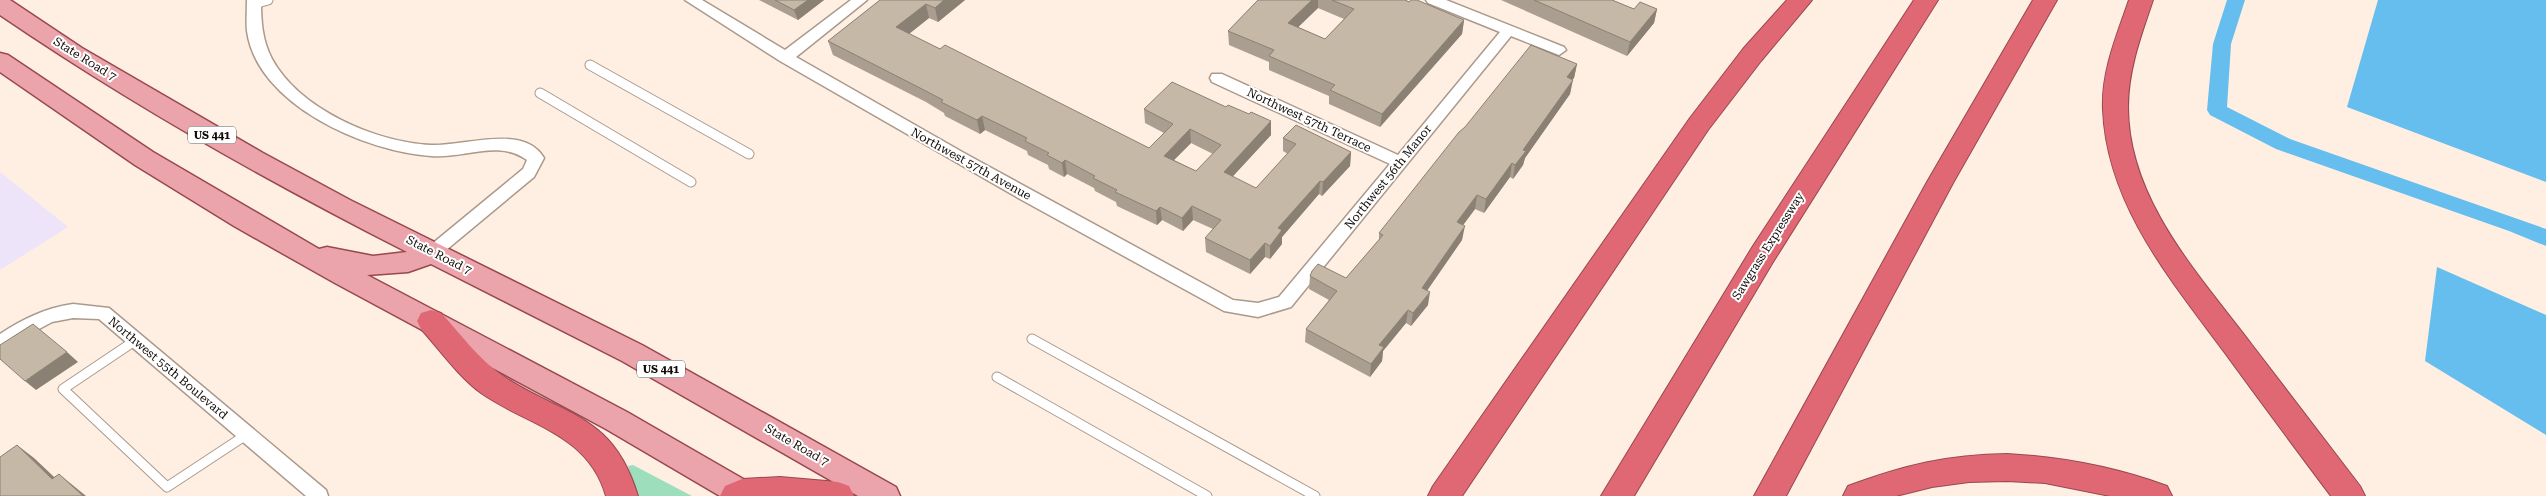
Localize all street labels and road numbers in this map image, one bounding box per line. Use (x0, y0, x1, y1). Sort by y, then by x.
street label: State Road 7 (51, 34, 119, 84)
street label: Northwest 57th Terrace (1245, 85, 1374, 155)
street label: Northwest 56th Manor (1342, 122, 1434, 232)
street label: Northwest 57th Avenue (908, 125, 1034, 203)
road number: US 441 (188, 126, 236, 144)
street label: Sawgrass Expressway (1729, 189, 1807, 302)
street label: State Road 7 (404, 233, 474, 278)
street label: Northwest 55th Boulevard (106, 314, 231, 422)
road number: US 441 (637, 360, 685, 378)
street label: State Road 7 (763, 421, 832, 469)

